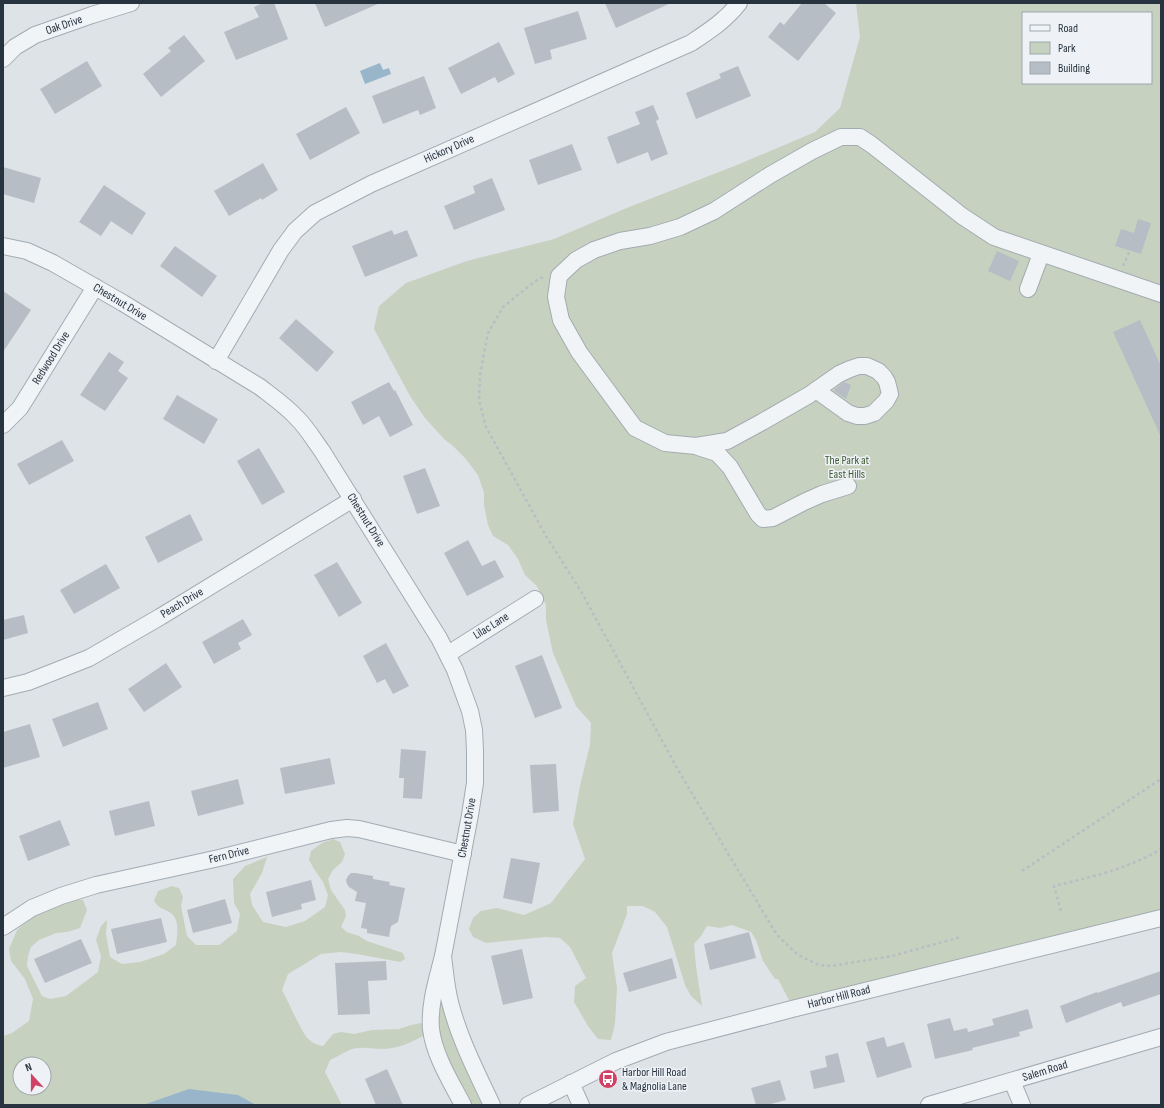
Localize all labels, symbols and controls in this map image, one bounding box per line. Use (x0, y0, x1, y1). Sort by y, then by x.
street label: Oak Drive (44, 12, 85, 38)
legend (1022, 12, 1152, 84)
text: Road (1058, 21, 1078, 36)
text: Park (1058, 41, 1076, 56)
text: Building (1058, 61, 1090, 76)
street label: Hickory Drive (421, 131, 477, 167)
street label: Chestnut Drive (90, 280, 150, 324)
street label: Redwood Drive (29, 329, 73, 387)
park label: The Park at East Hills (825, 453, 870, 482)
street label: Chestnut Drive (344, 490, 388, 550)
street label: Peach Drive (158, 584, 206, 622)
street label: Lilac Lane (470, 609, 512, 643)
street label: Chestnut Drive (454, 797, 480, 859)
street label: Fern Drive (207, 843, 251, 867)
street label: Harbor Hill Road (806, 982, 872, 1012)
north arrow (12, 1056, 52, 1096)
street label: Salem Road (1021, 1057, 1069, 1085)
text: N (24, 1060, 34, 1074)
place label: Harbor Hill Road & Magnolia Lane (622, 1065, 687, 1094)
bus stop icon: Harbor Hill Road & Magnolia Lane (597, 1068, 619, 1090)

